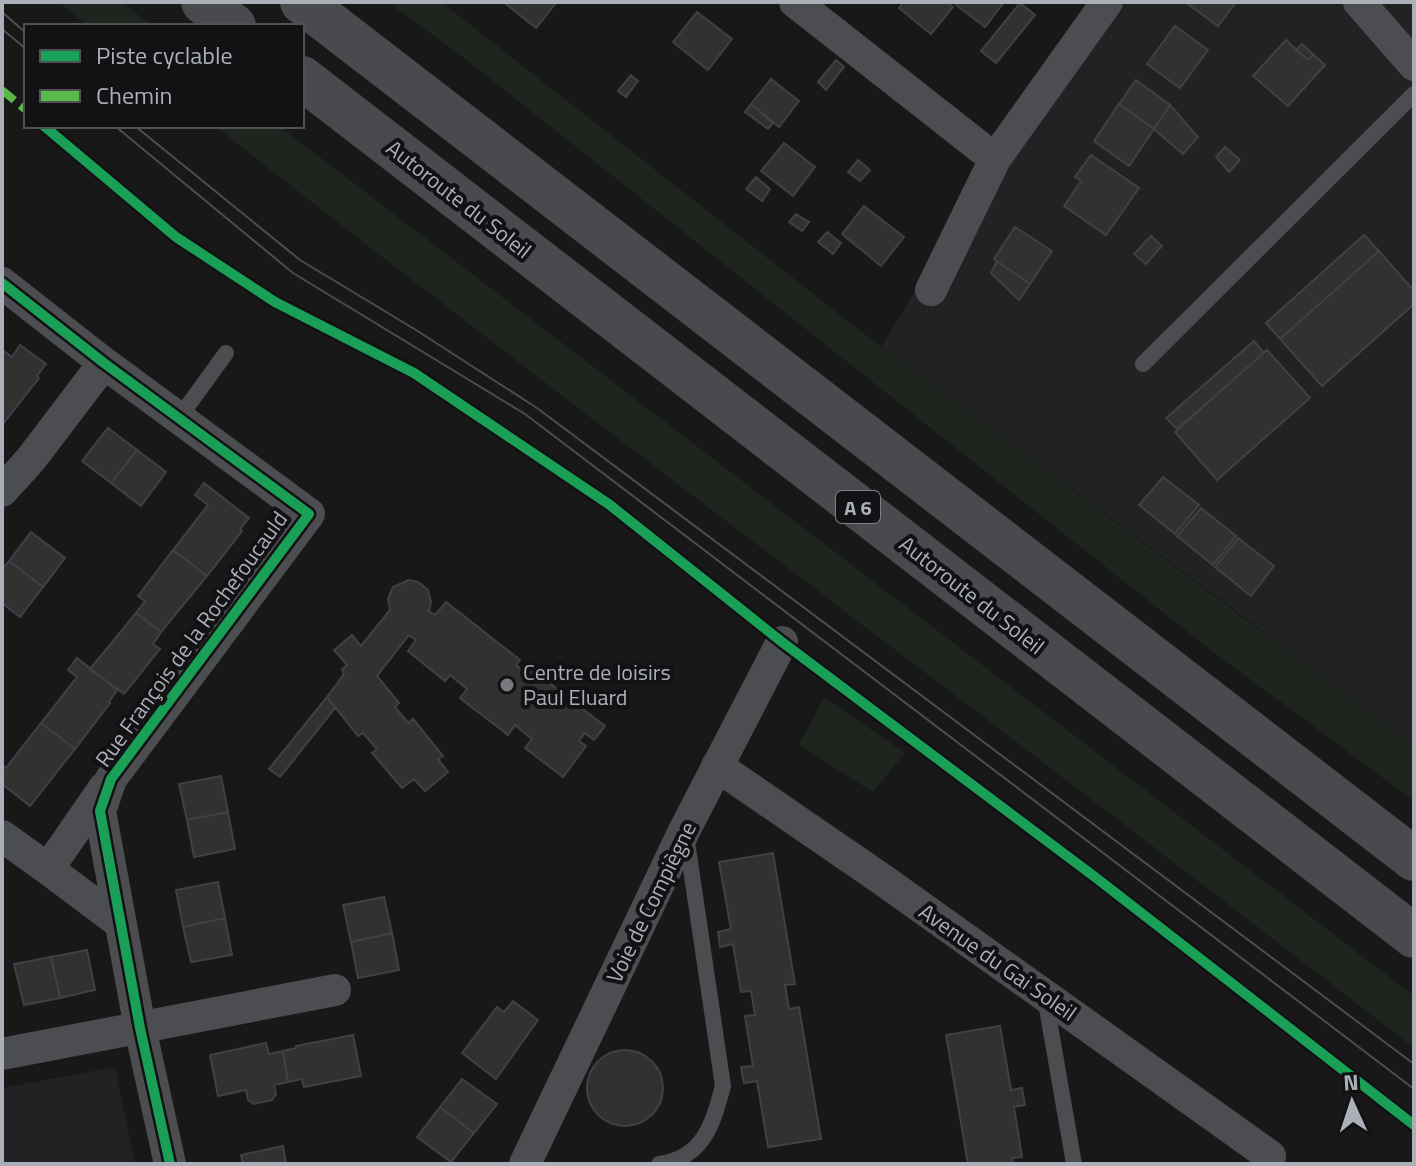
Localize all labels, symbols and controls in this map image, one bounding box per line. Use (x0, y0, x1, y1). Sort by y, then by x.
legend (24, 24, 304, 128)
text: Piste cyclable (96, 37, 233, 73)
text: Chemin (96, 77, 172, 113)
street label: Autoroute du Soleil (379, 131, 539, 267)
road number: A 6 (836, 491, 880, 523)
street label: Rue François de la Rochefoucauld (86, 504, 296, 774)
street label: Autoroute du Soleil (892, 527, 1052, 663)
place label: Centre de loisirs Paul Eluard (523, 655, 671, 714)
marker: Centre de loisirs Paul Eluard (498, 676, 516, 694)
street label: Voie de Compiègne (597, 816, 705, 988)
street label: Avenue du Gai Soleil (912, 895, 1084, 1029)
north arrow (1312, 1062, 1392, 1142)
text: N (1342, 1065, 1359, 1099)

